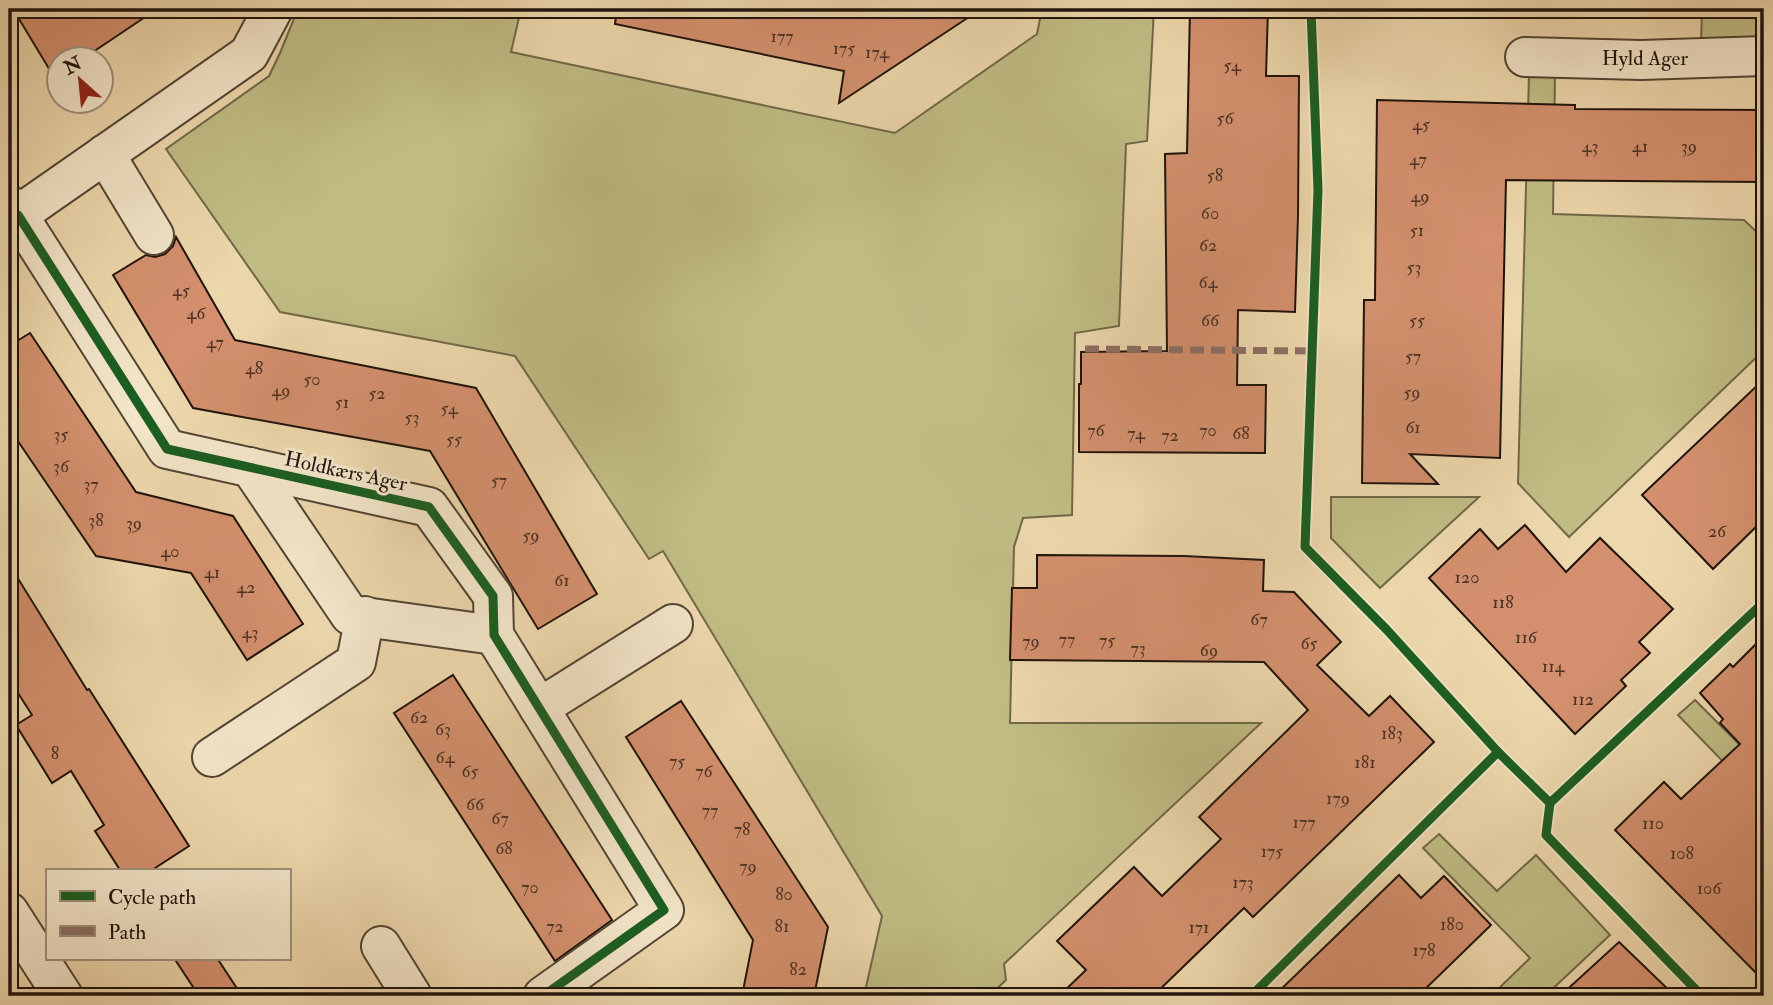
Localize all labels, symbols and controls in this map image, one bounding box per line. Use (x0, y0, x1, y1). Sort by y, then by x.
house number: 177 (771, 25, 793, 48)
house number: 175 (833, 37, 855, 60)
house number: 174 (865, 41, 890, 64)
street label: Hyld Ager (1602, 45, 1688, 72)
north arrow (46, 46, 116, 116)
text: N (59, 51, 87, 81)
house number: 54 (1223, 54, 1242, 77)
house number: 56 (1217, 107, 1234, 130)
house number: 45 (1412, 113, 1430, 136)
house number: 43 (1582, 135, 1598, 158)
house number: 41 (1632, 135, 1648, 158)
house number: 39 (1681, 135, 1697, 158)
house number: 47 (1409, 148, 1427, 171)
house number: 58 (1207, 164, 1223, 187)
house number: 49 (1411, 185, 1429, 208)
house number: 60 (1201, 202, 1219, 225)
house number: 51 (1410, 219, 1424, 242)
house number: 62 (1199, 234, 1217, 257)
house number: 53 (1407, 256, 1421, 279)
house number: 64 (1199, 271, 1219, 294)
house number: 45 (172, 279, 190, 302)
house number: 46 (187, 302, 206, 325)
house number: 66 (1201, 309, 1220, 332)
house number: 55 (1409, 309, 1425, 332)
house number: 47 (206, 331, 224, 354)
house number: 57 (1405, 345, 1421, 368)
house number: 48 (245, 357, 263, 380)
house number: 50 (304, 368, 320, 391)
house number: 49 (272, 379, 290, 402)
house number: 59 (1403, 381, 1421, 404)
house number: 52 (369, 382, 385, 405)
house number: 51 (335, 391, 349, 414)
house number: 54 (440, 397, 459, 420)
house number: 53 (405, 406, 419, 429)
house number: 61 (1405, 416, 1421, 439)
house number: 76 (1087, 419, 1106, 442)
house number: 70 (1199, 419, 1217, 442)
house number: 74 (1127, 422, 1146, 445)
house number: 68 (1232, 422, 1250, 445)
house number: 35 (54, 423, 68, 446)
house number: 72 (1161, 424, 1179, 447)
house number: 55 (446, 428, 462, 451)
street label: Holdkærs Ager (282, 445, 410, 498)
house number: 36 (53, 455, 70, 478)
house number: 57 (491, 469, 507, 492)
house number: 37 (83, 473, 99, 496)
house number: 38 (88, 509, 104, 532)
house number: 39 (126, 512, 142, 535)
house number: 26 (1708, 520, 1727, 543)
house number: 59 (522, 524, 540, 547)
house number: 40 (161, 540, 179, 563)
house number: 41 (204, 561, 220, 584)
house number: 120 (1455, 566, 1479, 589)
house number: 61 (554, 569, 570, 592)
house number: 42 (237, 576, 255, 599)
house number: 118 (1492, 591, 1514, 614)
house number: 67 (1250, 608, 1268, 631)
house number: 43 (242, 621, 258, 644)
house number: 116 (1515, 626, 1538, 649)
house number: 77 (1059, 628, 1075, 651)
house number: 75 (1099, 629, 1115, 652)
house number: 79 (1022, 630, 1040, 653)
house number: 65 (1301, 632, 1318, 655)
house number: 73 (1130, 637, 1146, 660)
house number: 69 (1200, 639, 1218, 662)
house number: 114 (1542, 655, 1566, 678)
house number: 112 (1572, 688, 1594, 711)
house number: 62 (410, 706, 428, 729)
house number: 63 (435, 718, 451, 741)
house number: 183 (1381, 722, 1403, 745)
house number: 8 (51, 742, 59, 765)
house number: 64 (436, 746, 456, 769)
house number: 75 (669, 750, 685, 773)
house number: 181 (1354, 751, 1376, 774)
house number: 65 (462, 760, 479, 783)
house number: 76 (695, 760, 714, 783)
house number: 179 (1326, 787, 1350, 810)
house number: 66 (466, 793, 485, 816)
house number: 77 (702, 799, 718, 822)
house number: 67 (491, 807, 509, 830)
house number: 177 (1293, 811, 1315, 834)
house number: 110 (1642, 812, 1664, 835)
house number: 78 (734, 818, 750, 841)
house number: 68 (495, 837, 513, 860)
house number: 175 (1261, 840, 1283, 863)
house number: 108 (1670, 842, 1694, 865)
house number: 79 (739, 855, 757, 878)
legend (46, 869, 290, 960)
house number: 173 (1232, 871, 1254, 894)
house number: 70 (521, 876, 539, 899)
house number: 106 (1697, 877, 1722, 900)
house number: 80 (775, 883, 793, 906)
text: Cycle path (108, 884, 196, 911)
house number: 180 (1440, 913, 1464, 936)
house number: 72 (546, 915, 564, 938)
house number: 81 (775, 915, 789, 938)
house number: 171 (1188, 916, 1210, 939)
text: Path (108, 919, 146, 946)
house number: 178 (1412, 939, 1436, 962)
house number: 82 (789, 958, 807, 981)

